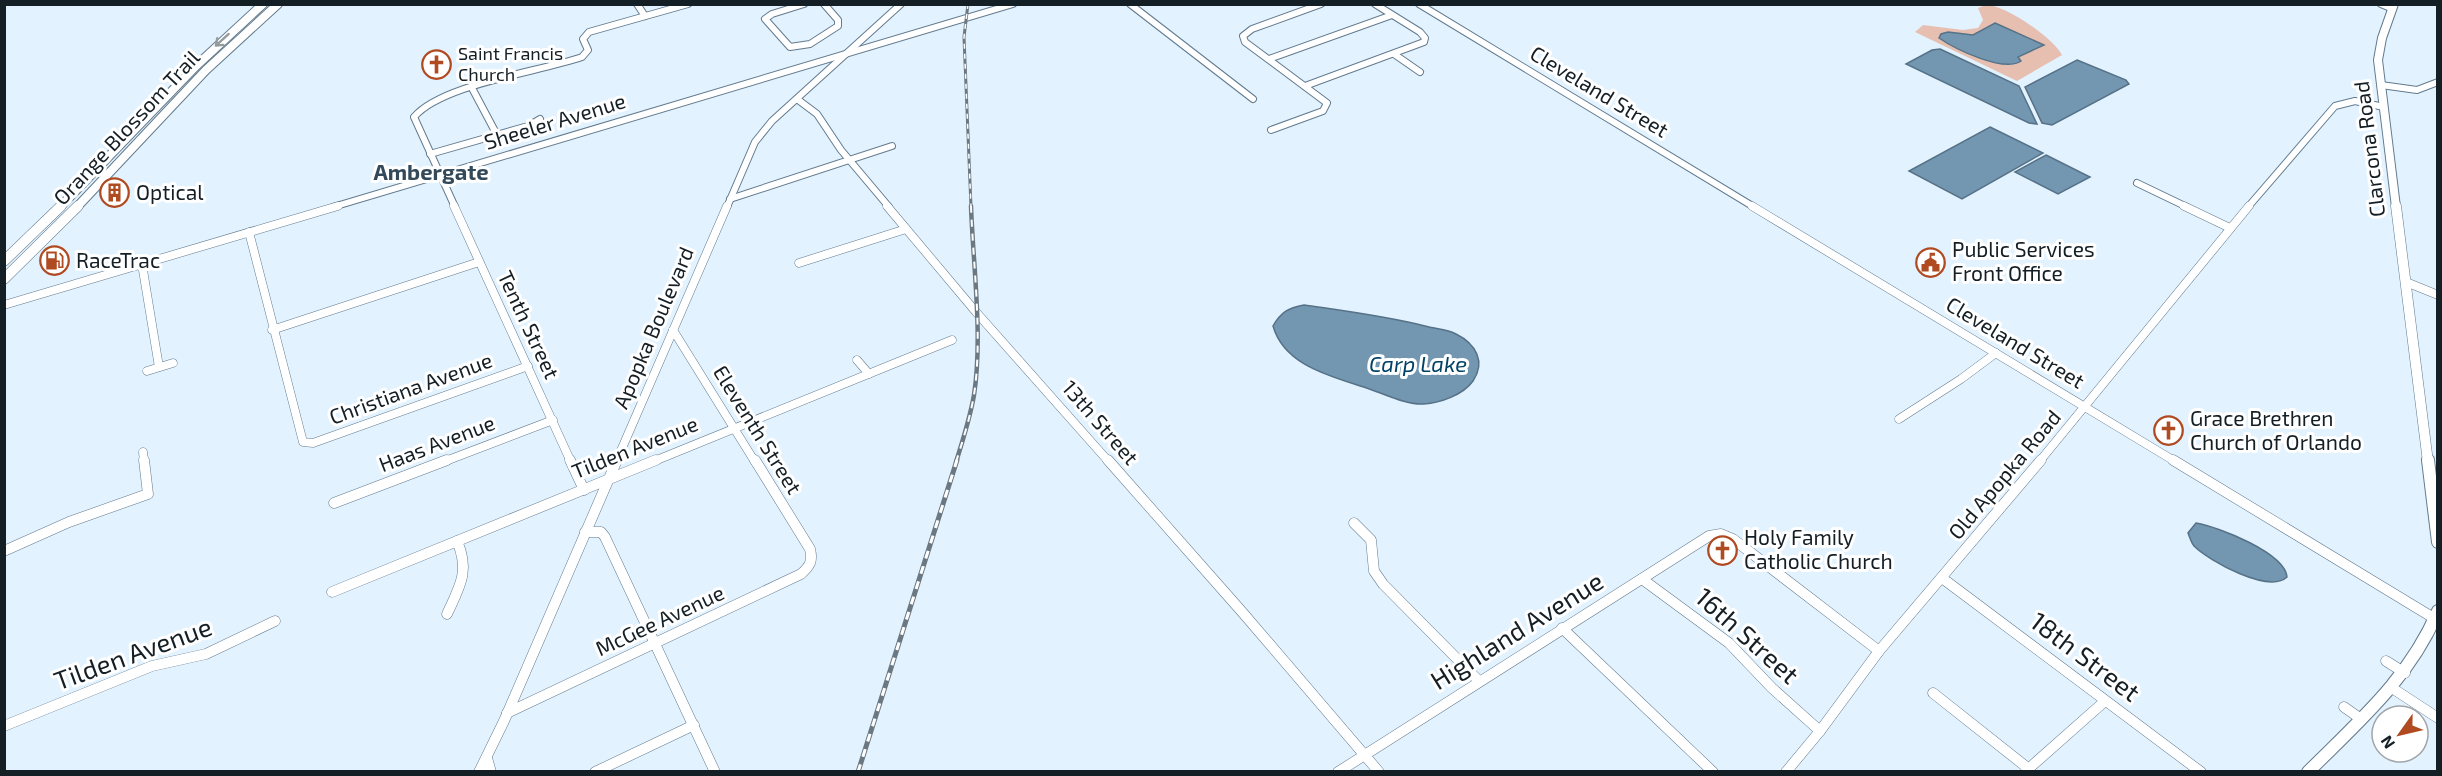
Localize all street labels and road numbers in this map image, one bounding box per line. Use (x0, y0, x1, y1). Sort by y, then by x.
street label: Cleveland Street (1526, 40, 1673, 142)
street label: Orange Blossom Trail (48, 44, 205, 210)
street label: Clarcona Road (2348, 80, 2389, 219)
street label: Sheeler Avenue (481, 87, 628, 154)
street label: Apopka Boulevard (607, 243, 698, 412)
street label: Tenth Street (493, 266, 565, 382)
street label: Cleveland Street (1942, 291, 2089, 393)
street label: Christiana Avenue (326, 347, 495, 429)
street label: Eleventh Street (709, 360, 808, 498)
street label: 13th Street (1058, 375, 1144, 469)
street label: Old Apopka Road (1943, 404, 2065, 544)
street label: Haas Avenue (375, 409, 498, 476)
street label: Tilden Avenue (568, 410, 701, 483)
street label: Highland Avenue (1424, 564, 1608, 695)
street label: McGee Avenue (591, 579, 728, 660)
street label: 16th Street (1690, 580, 1806, 689)
street label: 18th Street (2025, 605, 2147, 707)
street label: Tilden Avenue (49, 610, 216, 695)

